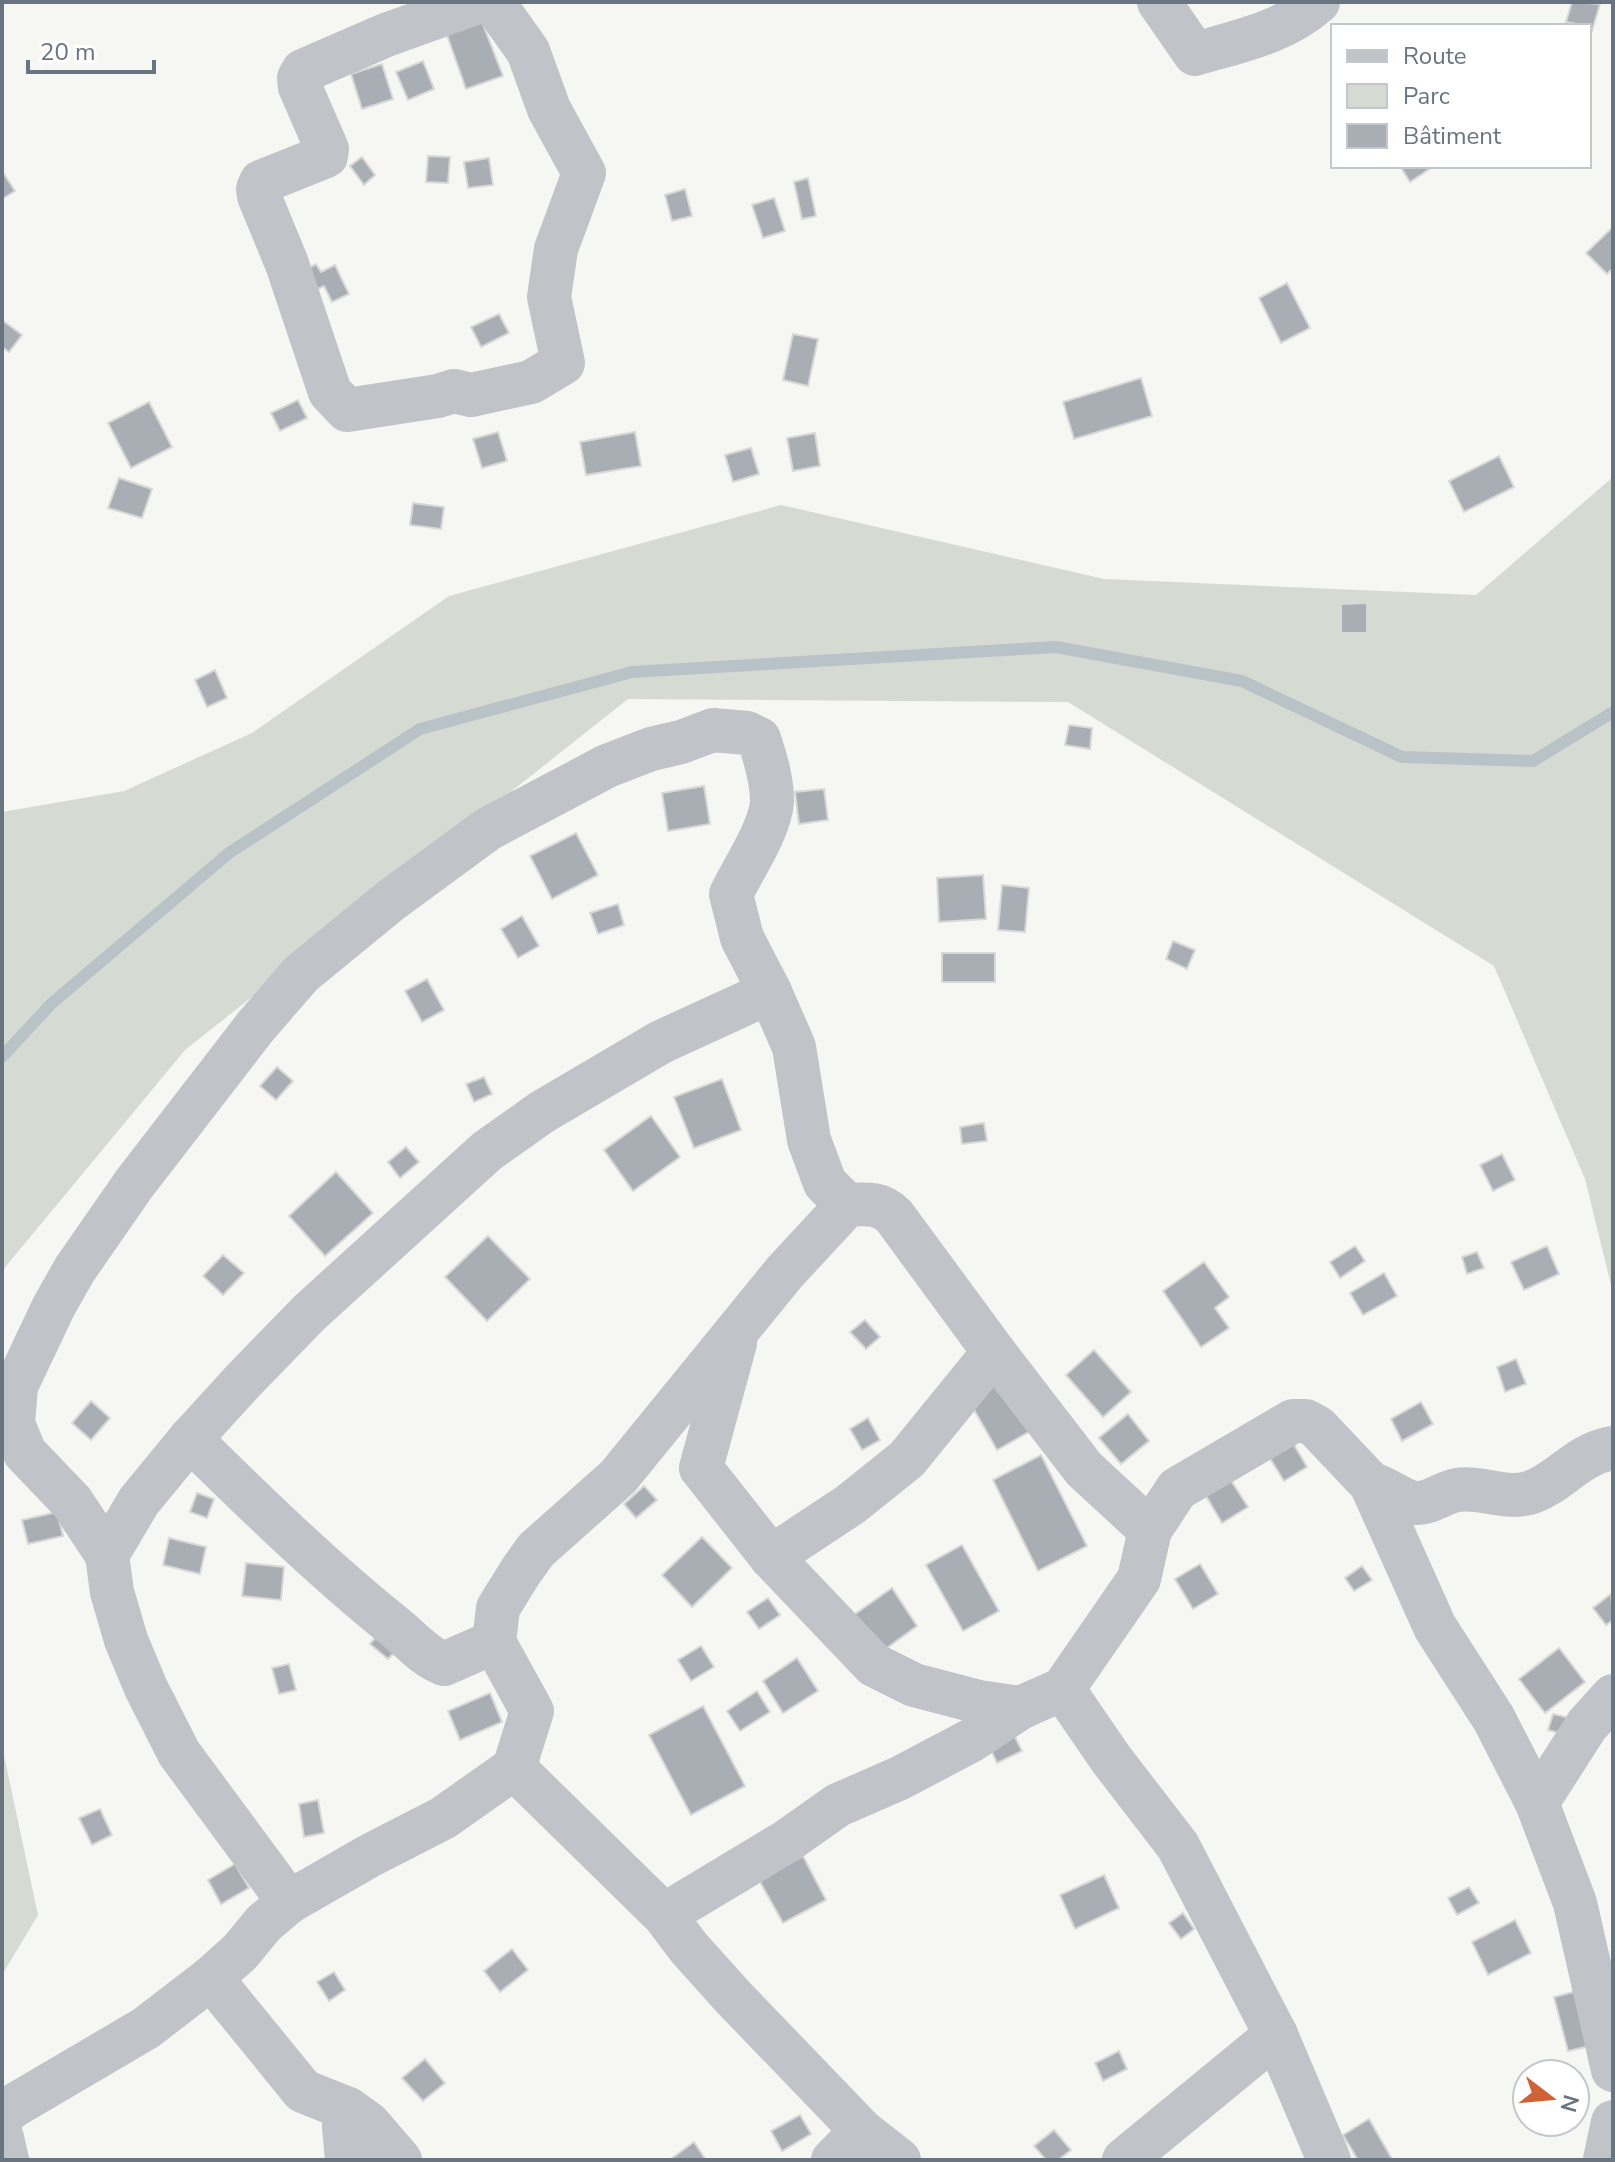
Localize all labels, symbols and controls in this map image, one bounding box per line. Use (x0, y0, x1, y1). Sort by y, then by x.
scale bar (28, 24, 154, 74)
legend (1331, 24, 1591, 168)
text: 20 m (40, 36, 96, 68)
text: Route (1403, 40, 1467, 72)
text: Parc (1403, 80, 1450, 112)
text: Bâtiment (1403, 120, 1502, 152)
north arrow (1511, 2058, 1591, 2138)
text: N (1553, 2091, 1586, 2115)

